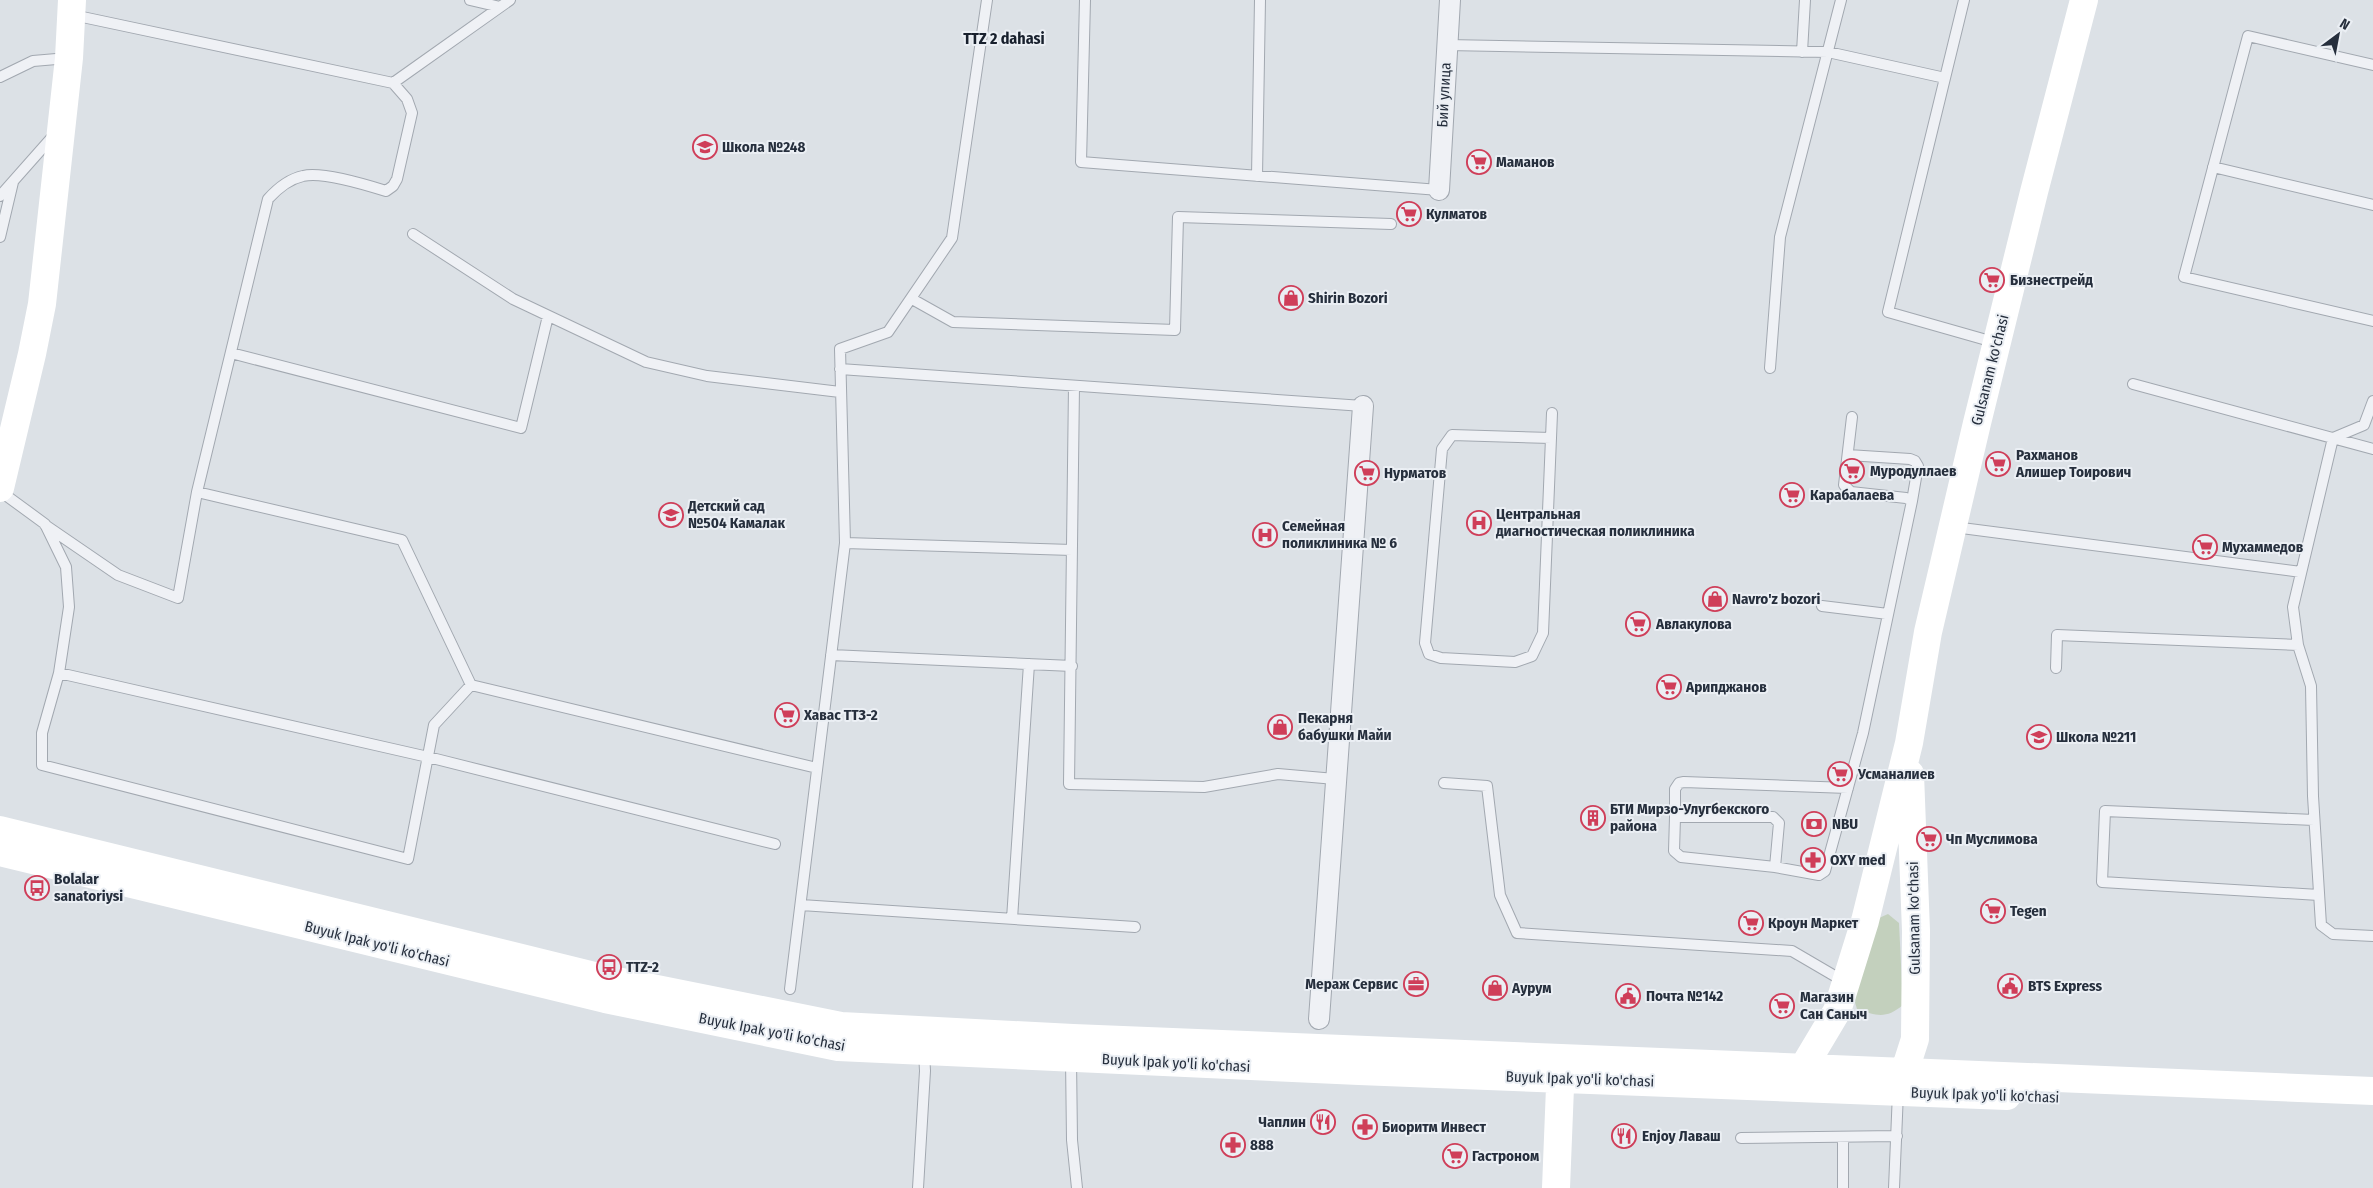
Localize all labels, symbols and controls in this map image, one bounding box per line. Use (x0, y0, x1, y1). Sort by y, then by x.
north arrow (2313, 10, 2363, 60)
text: N (2337, 15, 2353, 34)
district label: TTZ 2 dahasi (963, 29, 1045, 48)
street label: Бий улица (1433, 62, 1455, 128)
school or university icon: Школа №248 (692, 134, 718, 160)
place label: Школа №248 (722, 138, 806, 156)
supermarket icon: Маманов (1466, 149, 1492, 175)
place label: Маманов (1496, 153, 1555, 171)
supermarket icon: Кулматов (1396, 201, 1422, 227)
place label: Кулматов (1426, 205, 1487, 223)
supermarket icon: Бизнестрейд (1979, 267, 2005, 293)
place label: Бизнестрейд (2010, 271, 2093, 289)
shop icon: Shirin Bozori (1278, 285, 1304, 311)
place label: Shirin Bozori (1308, 289, 1388, 307)
street label: Gulsanam ko'chasi (1968, 313, 2012, 427)
place label: Рахманов Алишер Тоирович (2015, 446, 2131, 481)
supermarket icon: Рахманов Алишер Тоирович (1985, 451, 2011, 477)
supermarket icon: Муродуллаев (1839, 458, 1865, 484)
supermarket icon: Нурматов (1354, 460, 1380, 486)
place label: Муродуллаев (1870, 462, 1957, 480)
place label: Нурматов (1384, 464, 1447, 482)
supermarket icon: Карабалаева (1779, 482, 1805, 508)
place label: Карабалаева (1810, 486, 1895, 504)
place label: Детский сад №504 Камалак (687, 497, 785, 532)
school or university icon: Детский сад №504 Камалак (658, 502, 684, 528)
place label: Центральная диагностическая поликлиника (1495, 505, 1695, 540)
hospital icon: Центральная диагностическая поликлиника (1466, 510, 1492, 536)
place label: Семейная поликлиника № 6 (1282, 517, 1397, 552)
hospital icon: Семейная поликлиника № 6 (1252, 522, 1278, 548)
supermarket icon: Мухаммедов (2192, 534, 2218, 560)
place label: Мухаммедов (2222, 538, 2304, 556)
shop icon: Navro'z bozori (1702, 586, 1728, 612)
place label: Navro'z bozori (1732, 590, 1820, 608)
supermarket icon: Авлакулова (1625, 611, 1651, 637)
place label: Авлакулова (1655, 615, 1732, 633)
supermarket icon: Арипджанов (1656, 674, 1682, 700)
place label: Арипджанов (1685, 678, 1767, 696)
supermarket icon: Хавас ТТЗ-2 (774, 702, 800, 728)
place label: Хавас ТТЗ-2 (803, 706, 878, 724)
place label: Пекарня бабушки Майи (1298, 709, 1392, 744)
shop icon: Пекарня бабушки Майи (1267, 714, 1293, 740)
school or university icon: Школа №211 (2026, 724, 2052, 750)
place label: Школа №211 (2056, 728, 2136, 746)
supermarket icon: Усманалиев (1827, 761, 1853, 787)
place label: Усманалиев (1857, 765, 1935, 783)
place label: БТИ Мирзо-Улугбекского района (1610, 800, 1769, 835)
building icon: БТИ Мирзо-Улугбекского района (1580, 805, 1606, 831)
bank icon: NBU (1801, 811, 1827, 837)
place label: NBU (1832, 815, 1858, 833)
supermarket icon: Чп Муслимова (1916, 826, 1942, 852)
place label: Чп Муслимова (1946, 830, 2038, 848)
pharmacy icon: OXY med (1800, 847, 1826, 873)
place label: OXY med (1830, 851, 1886, 869)
street label: Gulsanam ko'chasi (1904, 861, 1924, 975)
place label: Bolalar sanatoriysi (54, 870, 123, 905)
bus stop icon: Bolalar sanatoriysi (24, 875, 50, 901)
supermarket icon: Tegen (1980, 898, 2006, 924)
place label: Tegen (2010, 902, 2047, 920)
supermarket icon: Кроун Маркет (1738, 910, 1764, 936)
place label: Кроун Маркет (1768, 914, 1859, 932)
street label: Buyuk Ipak yo'li ko'chasi (303, 917, 451, 971)
bus stop icon: TTZ-2 (596, 954, 622, 980)
place label: TTZ-2 (626, 958, 659, 976)
office icon: Мераж Сервис (1403, 971, 1429, 997)
public building icon: BTS Express (1997, 973, 2023, 999)
place label: Мераж Сервис (1305, 975, 1398, 993)
shop icon: Аурум (1482, 975, 1508, 1001)
place label: BTS Express (2028, 977, 2102, 995)
place label: Аурум (1511, 979, 1552, 997)
public building icon: Почта №142 (1615, 983, 1641, 1009)
place label: Почта №142 (1646, 987, 1723, 1005)
place label: Магазин Сан Саныч (1800, 988, 1867, 1023)
supermarket icon: Магазин Сан Саныч (1769, 993, 1795, 1019)
street label: Buyuk Ipak yo'li ko'chasi (697, 1009, 847, 1055)
street label: Buyuk Ipak yo'li ko'chasi (1101, 1050, 1251, 1076)
street label: Buyuk Ipak yo'li ko'chasi (1505, 1067, 1655, 1091)
street label: Buyuk Ipak yo'li ko'chasi (1910, 1083, 2060, 1107)
restaurant icon: Чаплин (1310, 1109, 1336, 1135)
place label: Чаплин (1258, 1113, 1306, 1131)
pharmacy icon: Биоритм Инвест (1352, 1114, 1378, 1140)
place label: Биоритм Инвест (1382, 1118, 1486, 1136)
restaurant icon: Enjoy Лаваш (1611, 1123, 1637, 1149)
place label: Enjoy Лаваш (1642, 1127, 1721, 1145)
pharmacy icon: 888 (1220, 1132, 1246, 1158)
place label: 888 (1250, 1136, 1274, 1154)
supermarket icon: Гастроном (1442, 1143, 1468, 1169)
place label: Гастроном (1472, 1147, 1539, 1165)

